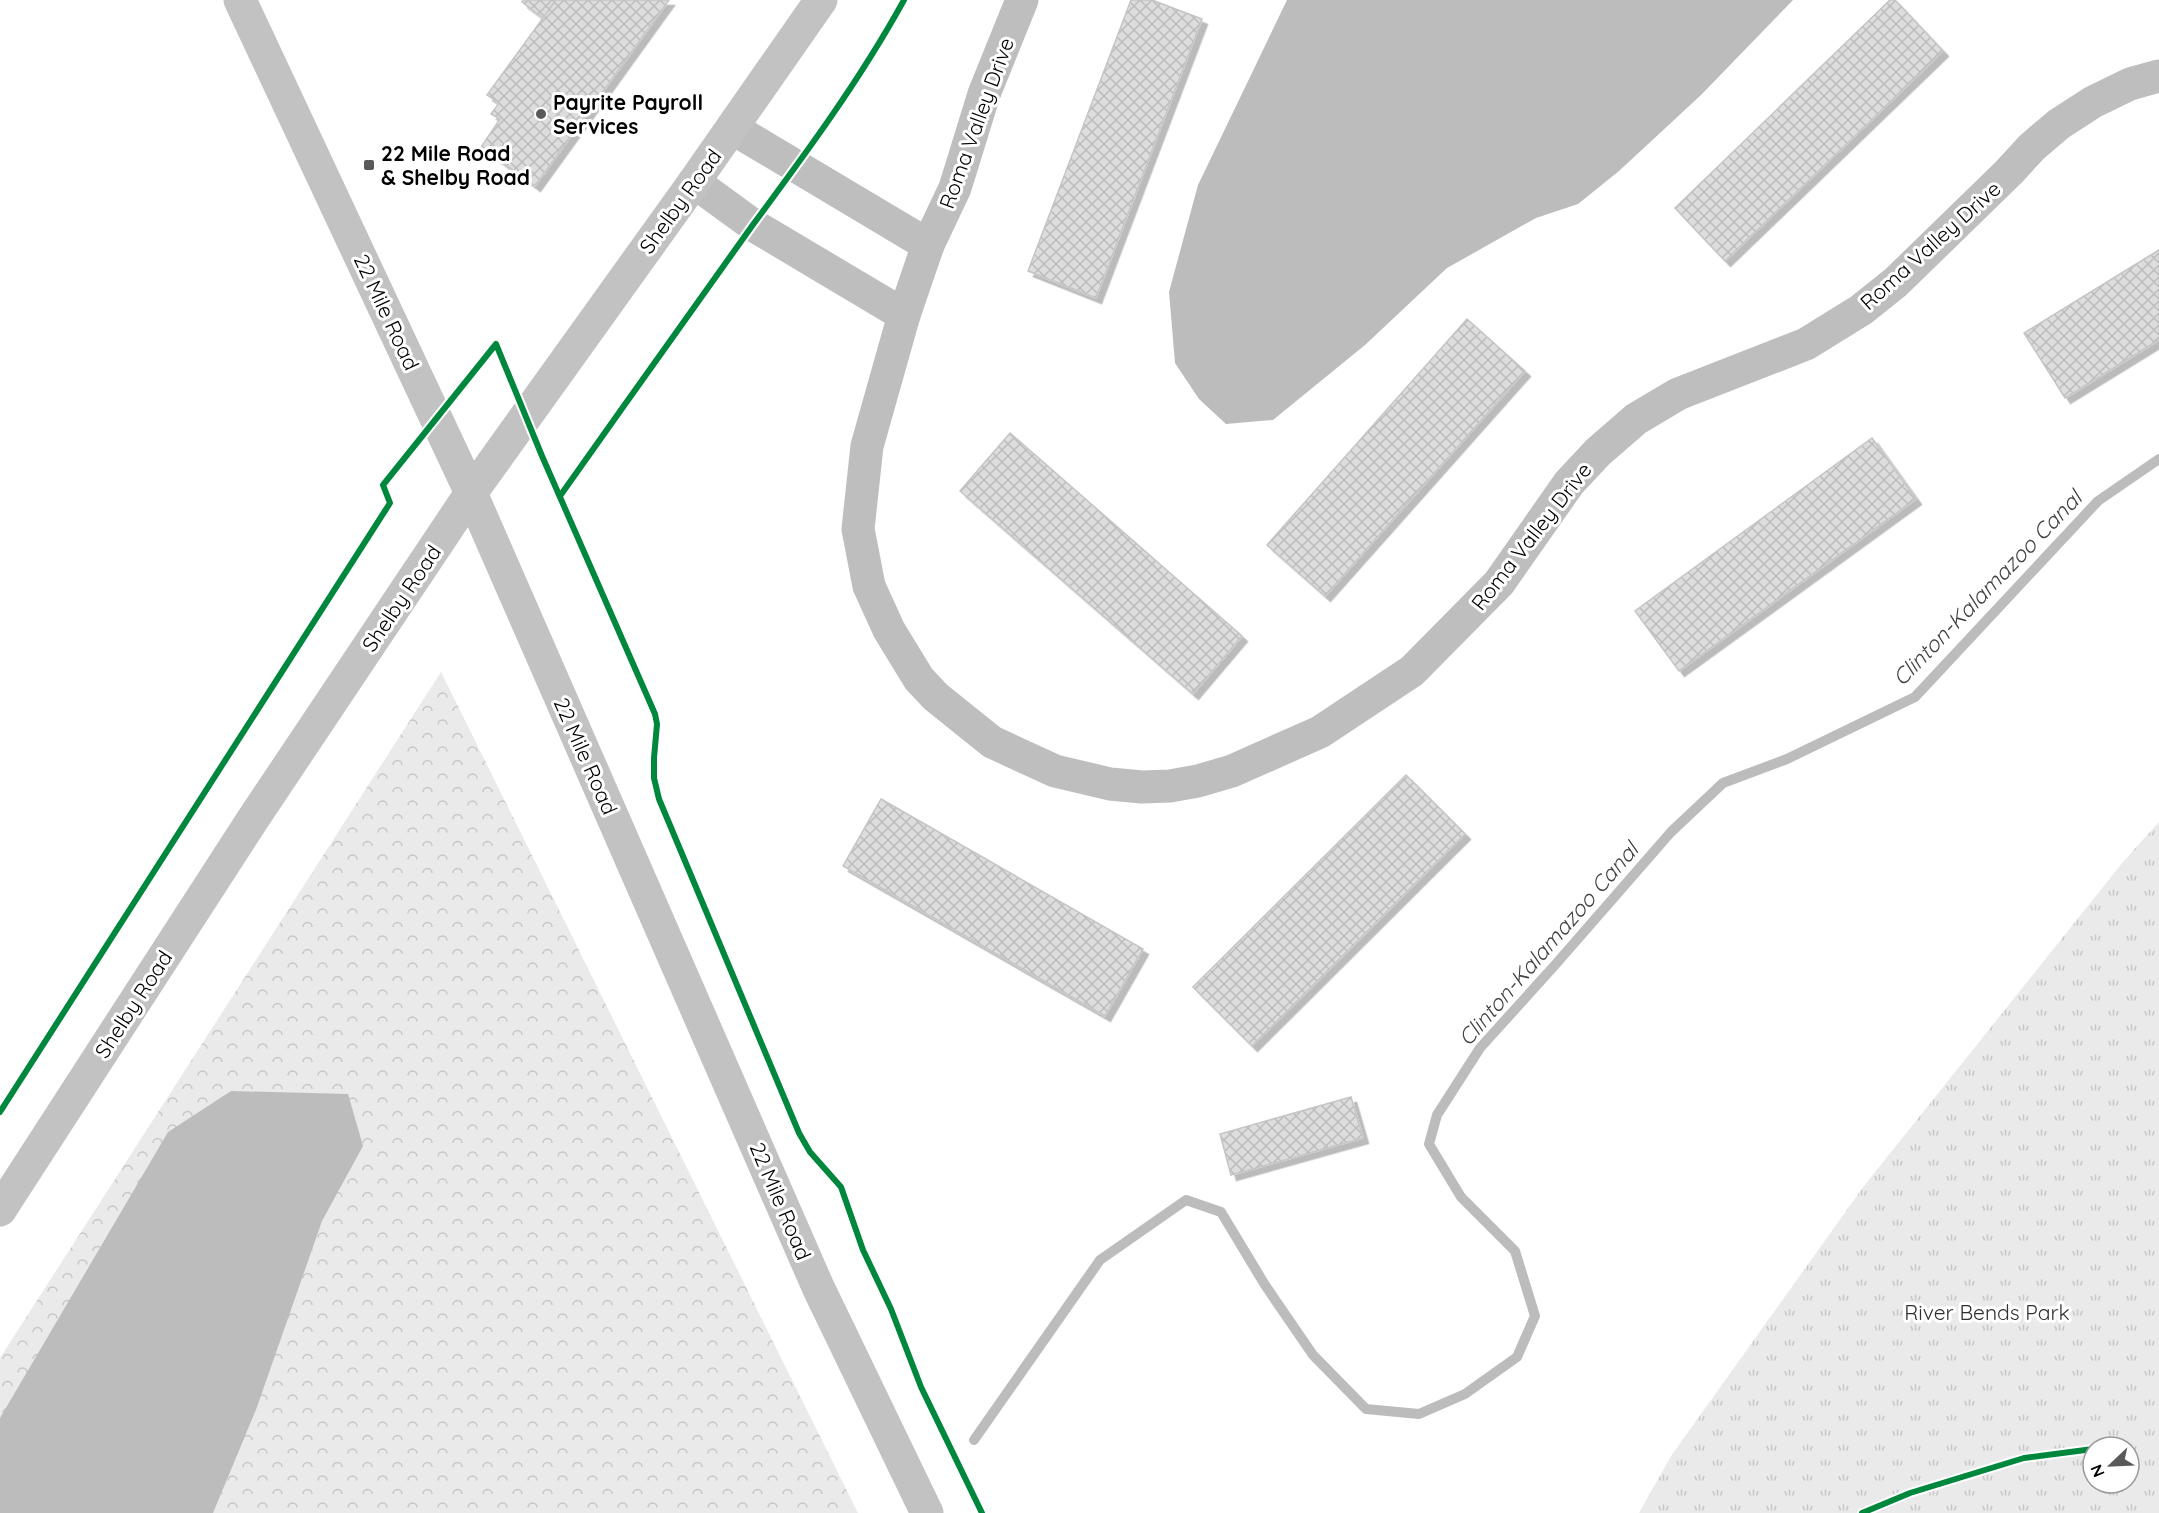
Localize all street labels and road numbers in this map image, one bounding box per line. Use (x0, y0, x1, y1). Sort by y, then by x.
street label: Roma Valley Drive (933, 34, 1019, 212)
street label: Shelby Road (633, 144, 727, 258)
street label: Roma Valley Drive (1854, 175, 2006, 315)
street label: 22 Mile Road (349, 250, 425, 374)
street label: Roma Valley Drive (1465, 457, 1597, 615)
street label: Shelby Road (356, 540, 446, 656)
street label: 22 Mile Road (549, 694, 623, 818)
street label: Shelby Road (89, 945, 177, 1063)
street label: 22 Mile Road (745, 1138, 817, 1264)

